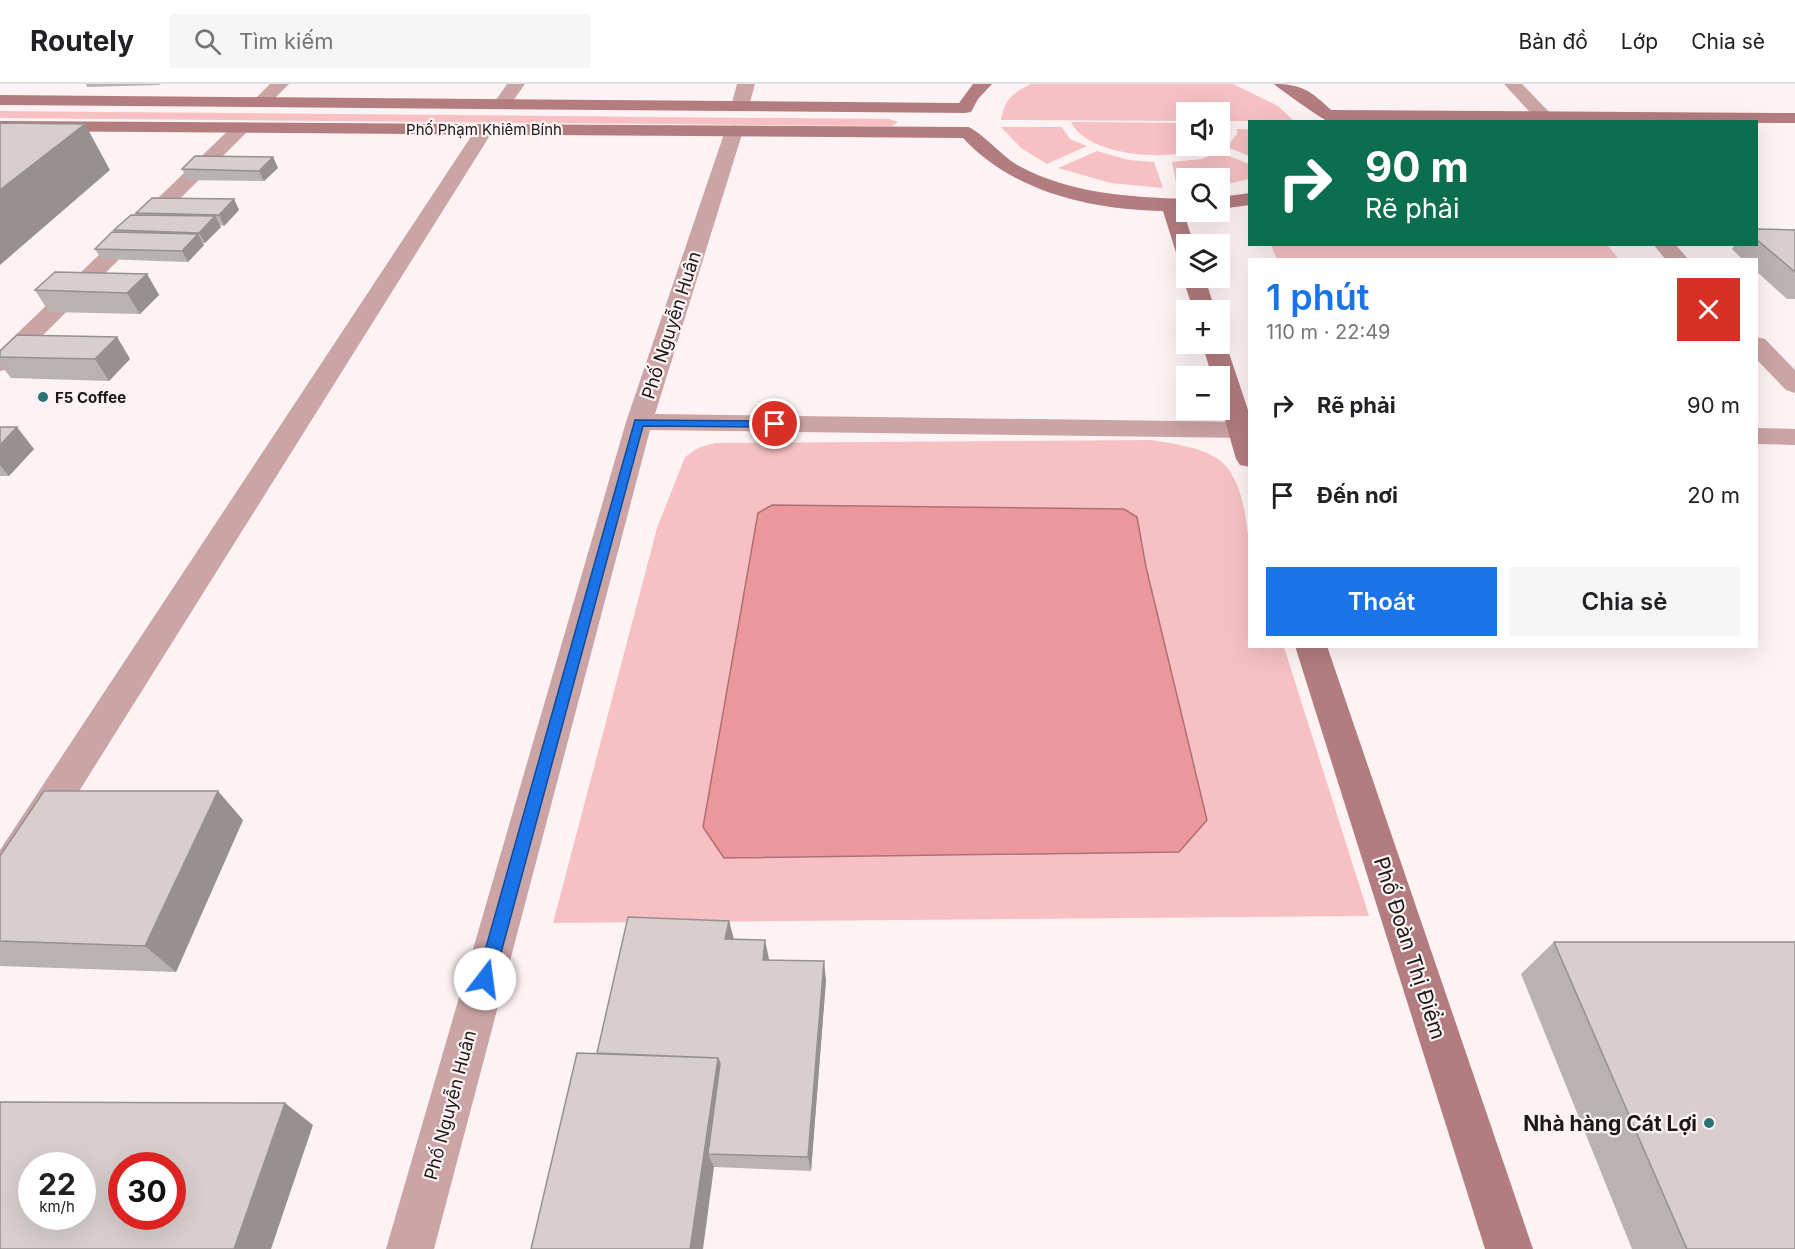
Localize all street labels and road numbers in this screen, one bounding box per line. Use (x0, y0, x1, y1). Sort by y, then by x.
street label: Phố Phạm Khiêm Bính (406, 120, 562, 139)
street label: Phố Nguyễn Huân (637, 249, 705, 401)
street label: Phố Đoàn Thị Điểm (1369, 854, 1451, 1042)
street label: Phố Nguyễn Huân (420, 1028, 480, 1182)

